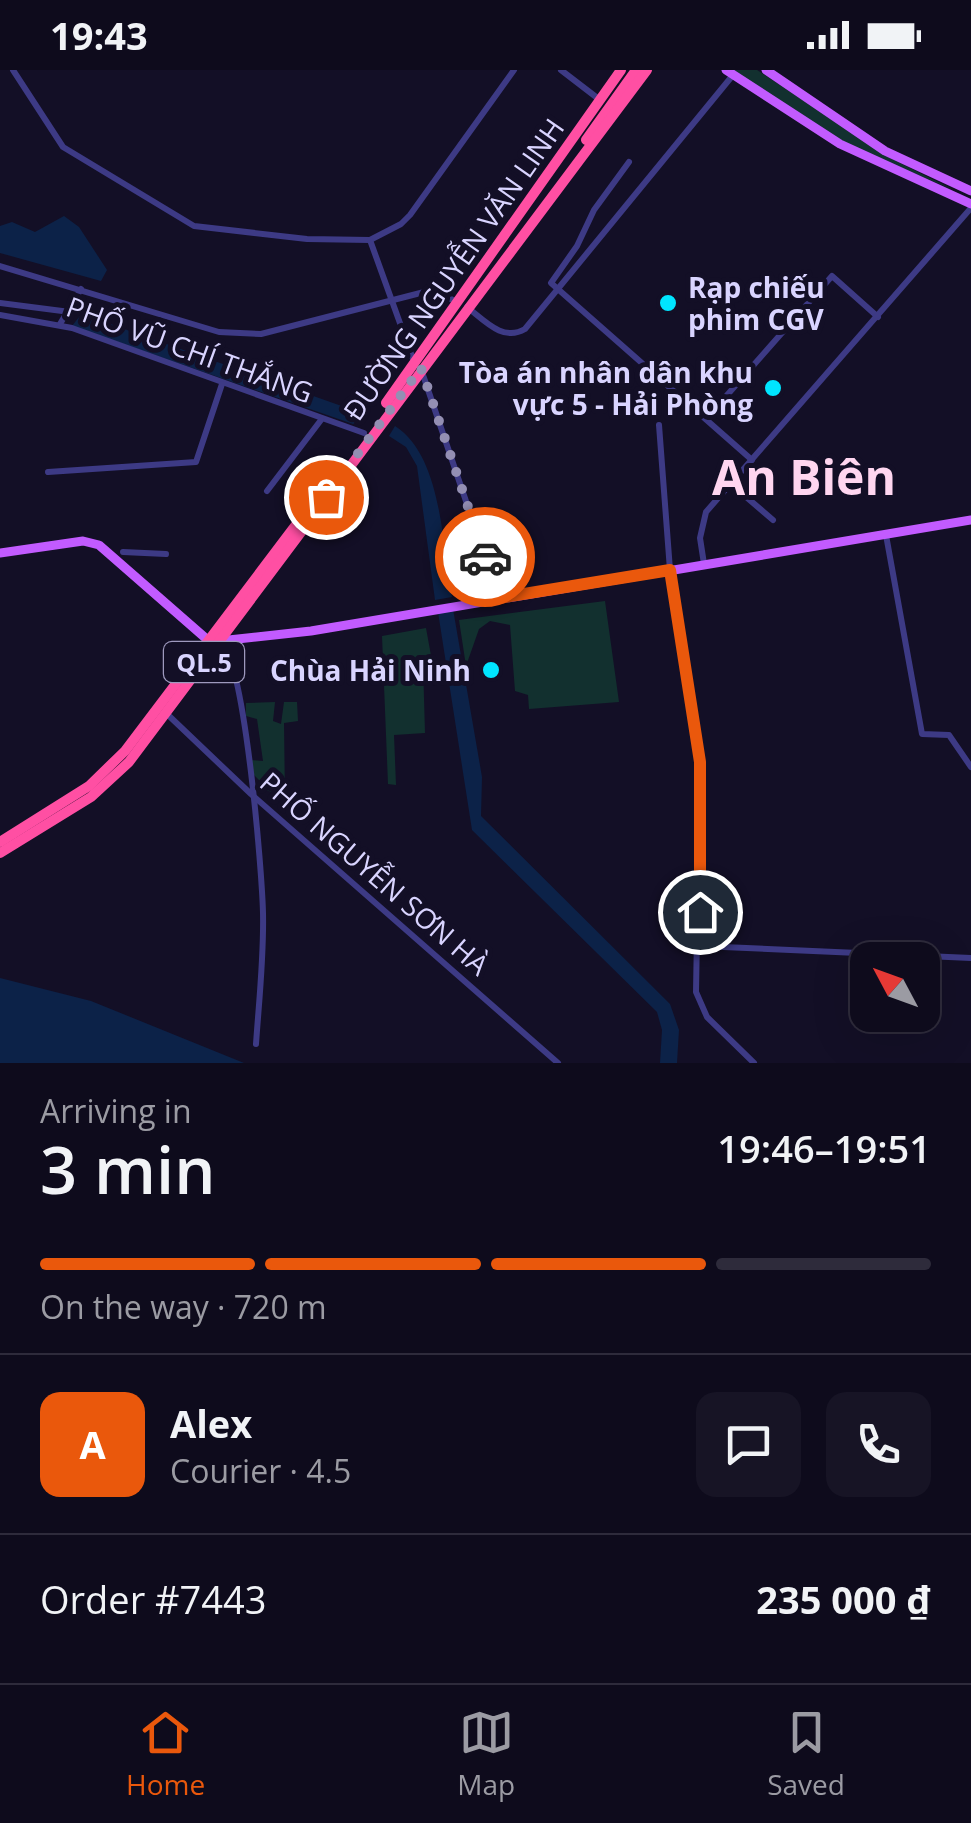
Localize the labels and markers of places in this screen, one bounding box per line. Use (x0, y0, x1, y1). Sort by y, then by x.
place label: Rạp chiếu phim CGV (688, 268, 825, 338)
marker: Rạp chiếu phim CGV (657, 292, 679, 314)
place label: Tòa án nhân dân khu vực 5 - Hải Phòng (459, 353, 753, 423)
marker: Tòa án nhân dân khu vực 5 - Hải Phòng (762, 377, 784, 399)
pin (284, 455, 369, 540)
place label: Chùa Hải Ninh (270, 651, 471, 689)
marker: Chùa Hải Ninh (480, 659, 502, 681)
pin (658, 870, 743, 955)

